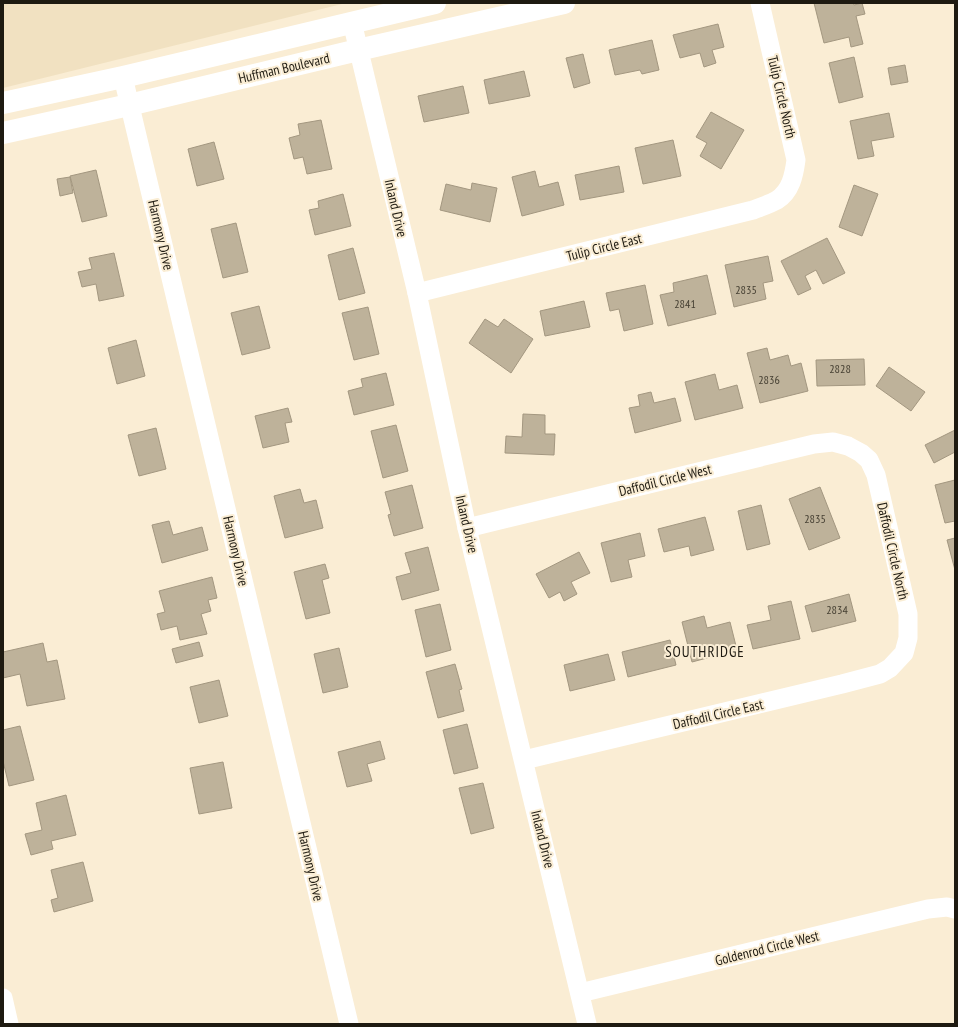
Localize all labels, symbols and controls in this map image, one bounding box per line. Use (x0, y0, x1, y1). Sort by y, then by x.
street label: Huffman Boulevard (237, 49, 331, 87)
street label: Tulip Circle North (764, 54, 800, 140)
street label: Inland Drive (381, 177, 411, 239)
street label: Harmony Drive (144, 198, 178, 272)
street label: Tulip Circle East (564, 229, 644, 265)
house number: 2835 (735, 282, 757, 297)
house number: 2841 (674, 296, 696, 311)
house number: 2828 (829, 361, 851, 376)
house number: 2836 (758, 372, 780, 387)
street label: Daffodil Circle West (617, 460, 713, 500)
street label: Inland Drive (452, 493, 482, 555)
street label: Daffodil Circle North (873, 501, 913, 601)
house number: 2835 (804, 511, 826, 526)
street label: Harmony Drive (219, 514, 253, 588)
house number: 2834 (826, 602, 848, 617)
district label: SOUTHRIDGE (665, 642, 745, 661)
street label: Daffodil Circle East (671, 695, 765, 733)
street label: Inland Drive (527, 808, 559, 870)
street label: Harmony Drive (294, 829, 328, 903)
street label: Goldenrod Circle West (713, 926, 821, 970)

